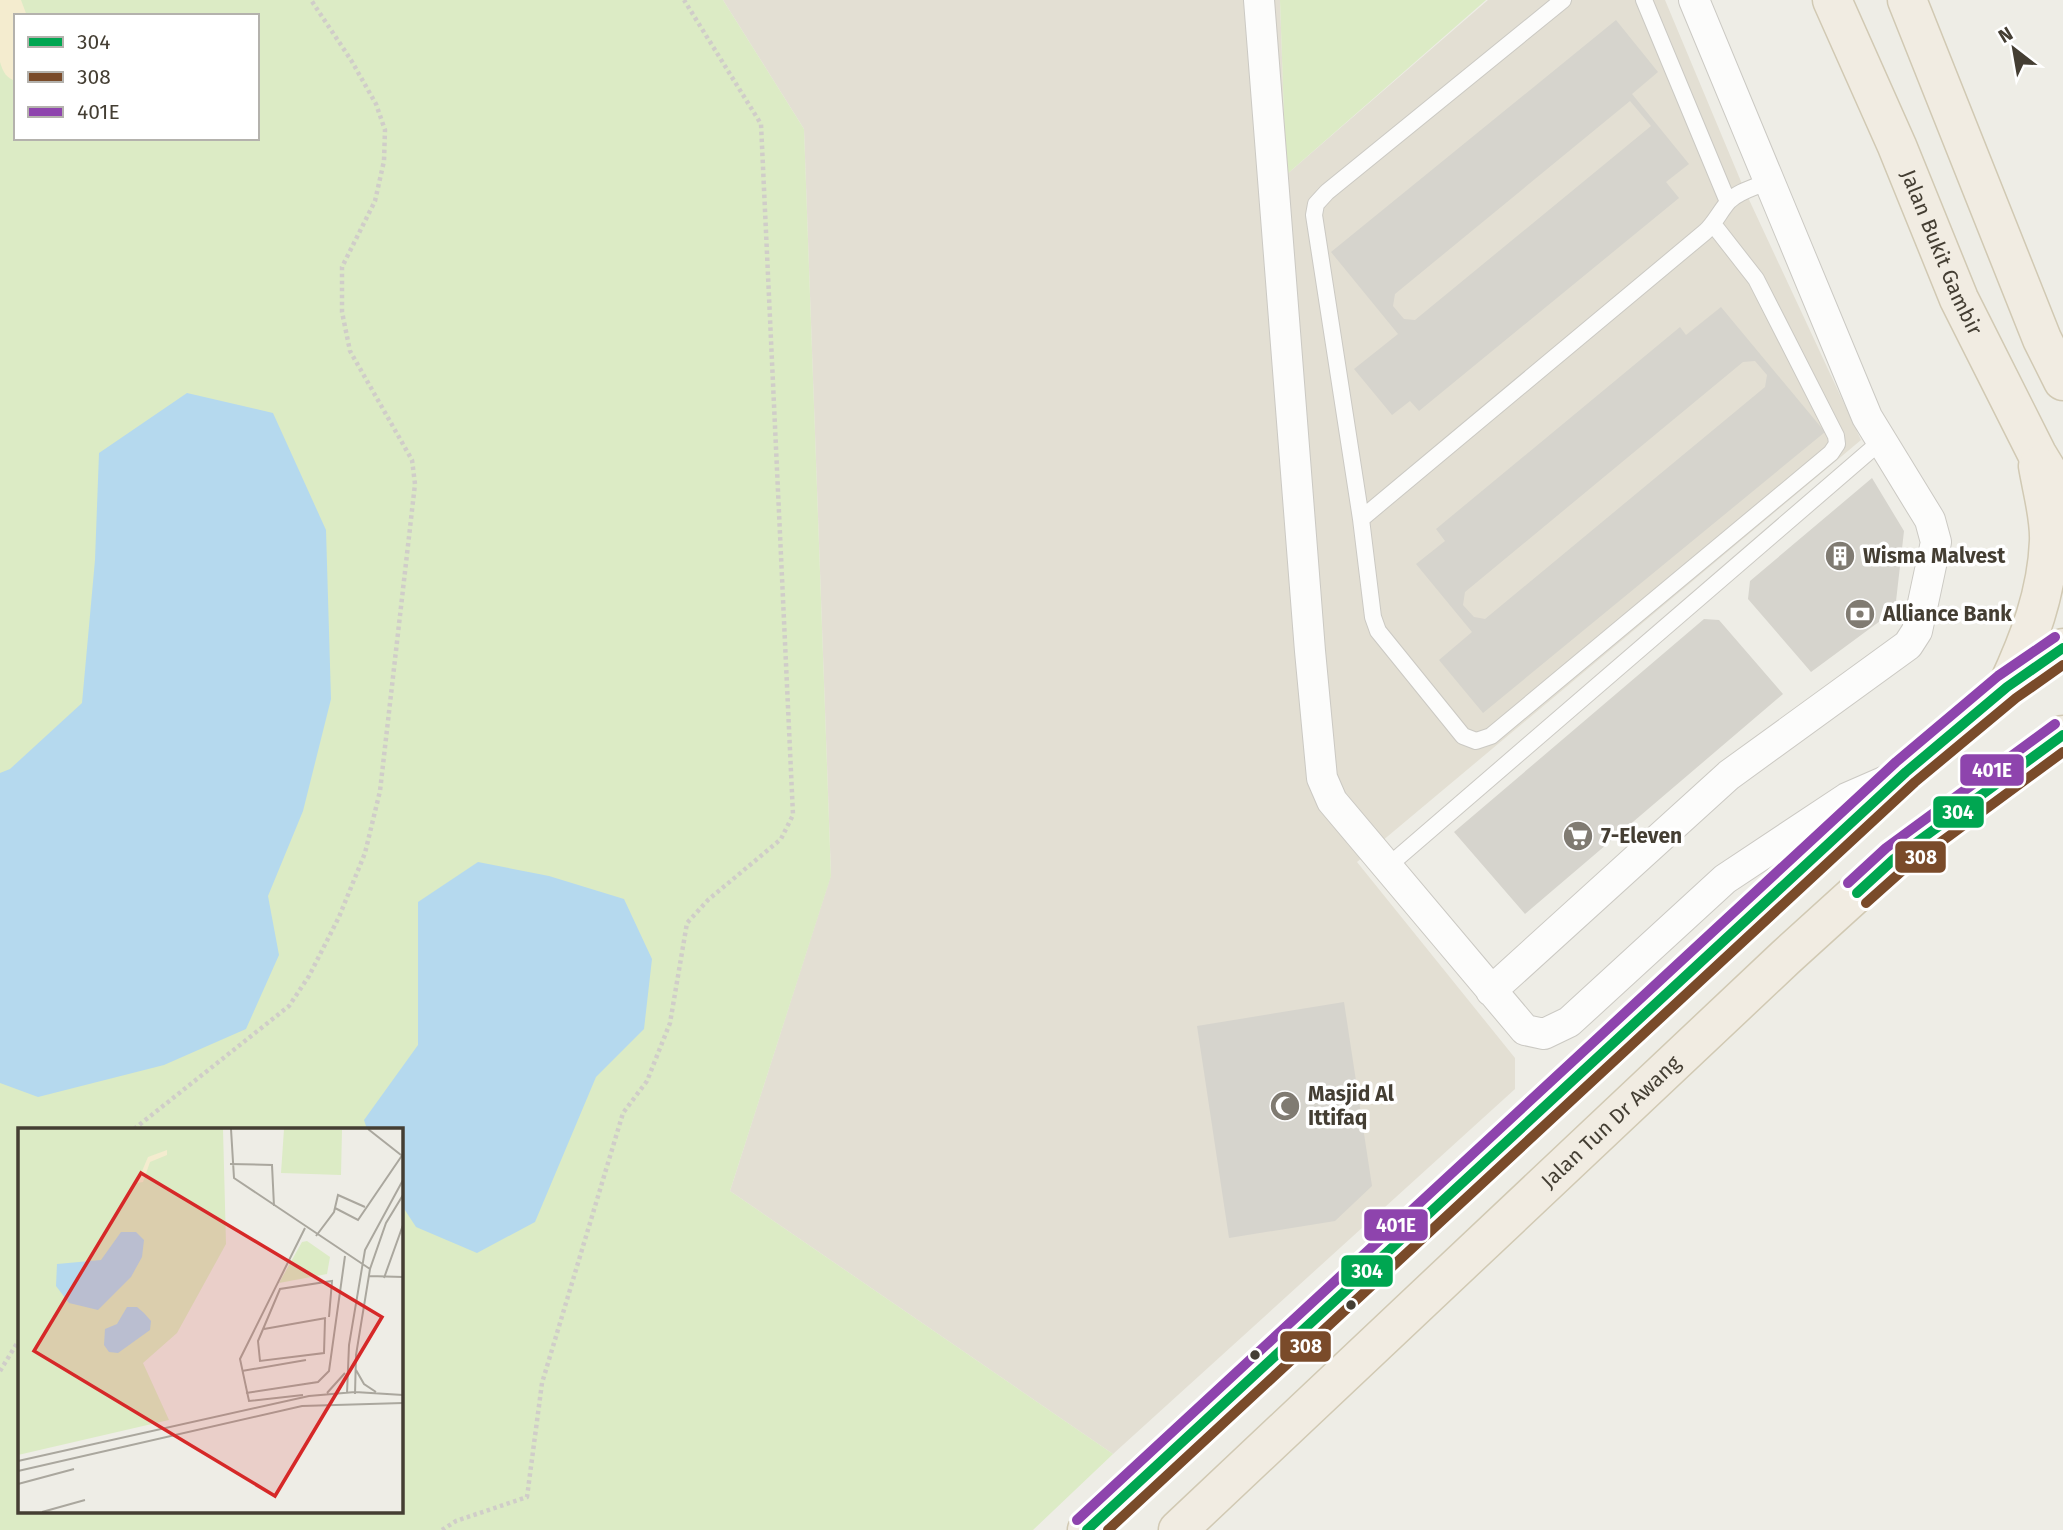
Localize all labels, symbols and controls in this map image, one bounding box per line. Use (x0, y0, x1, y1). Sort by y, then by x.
legend (14, 14, 259, 140)
north arrow (1979, 14, 2049, 84)
text: N (1994, 22, 2017, 48)
text: 304 (77, 29, 110, 55)
text: 308 (77, 64, 111, 90)
text: 401E (77, 99, 120, 125)
street label: Jalan Bukit Gambir (1895, 166, 1988, 339)
building icon: Wisma Malvest (1823, 539, 1857, 573)
place label: Wisma Malvest (1863, 543, 2006, 569)
bank icon: Alliance Bank (1843, 597, 1877, 631)
place label: Alliance Bank (1882, 601, 2012, 627)
line badge: 401E (1959, 753, 2025, 787)
text: 401E (1972, 759, 2012, 782)
line badge: 304 (1932, 795, 1985, 829)
text: 304 (1941, 801, 1974, 824)
supermarket icon: 7-Eleven (1561, 819, 1595, 853)
place label: 7-Eleven (1601, 823, 1682, 849)
line badge: 308 (1894, 840, 1947, 874)
text: 308 (1904, 846, 1937, 869)
street label: Jalan Tun Dr Awang (1536, 1050, 1686, 1194)
place label: Masjid Al Ittifaq (1308, 1081, 1395, 1131)
mosque icon: Masjid Al Ittifaq (1268, 1089, 1302, 1123)
inset map (18, 1128, 402, 1512)
line badge: 401E (1363, 1208, 1429, 1242)
text: 401E (1376, 1214, 1416, 1237)
line badge: 304 (1340, 1254, 1394, 1288)
text: 304 (1350, 1260, 1383, 1283)
unlabelled marker (1344, 1298, 1358, 1312)
line badge: 308 (1279, 1330, 1332, 1363)
text: 308 (1289, 1335, 1322, 1358)
unlabelled marker (1248, 1348, 1262, 1362)

